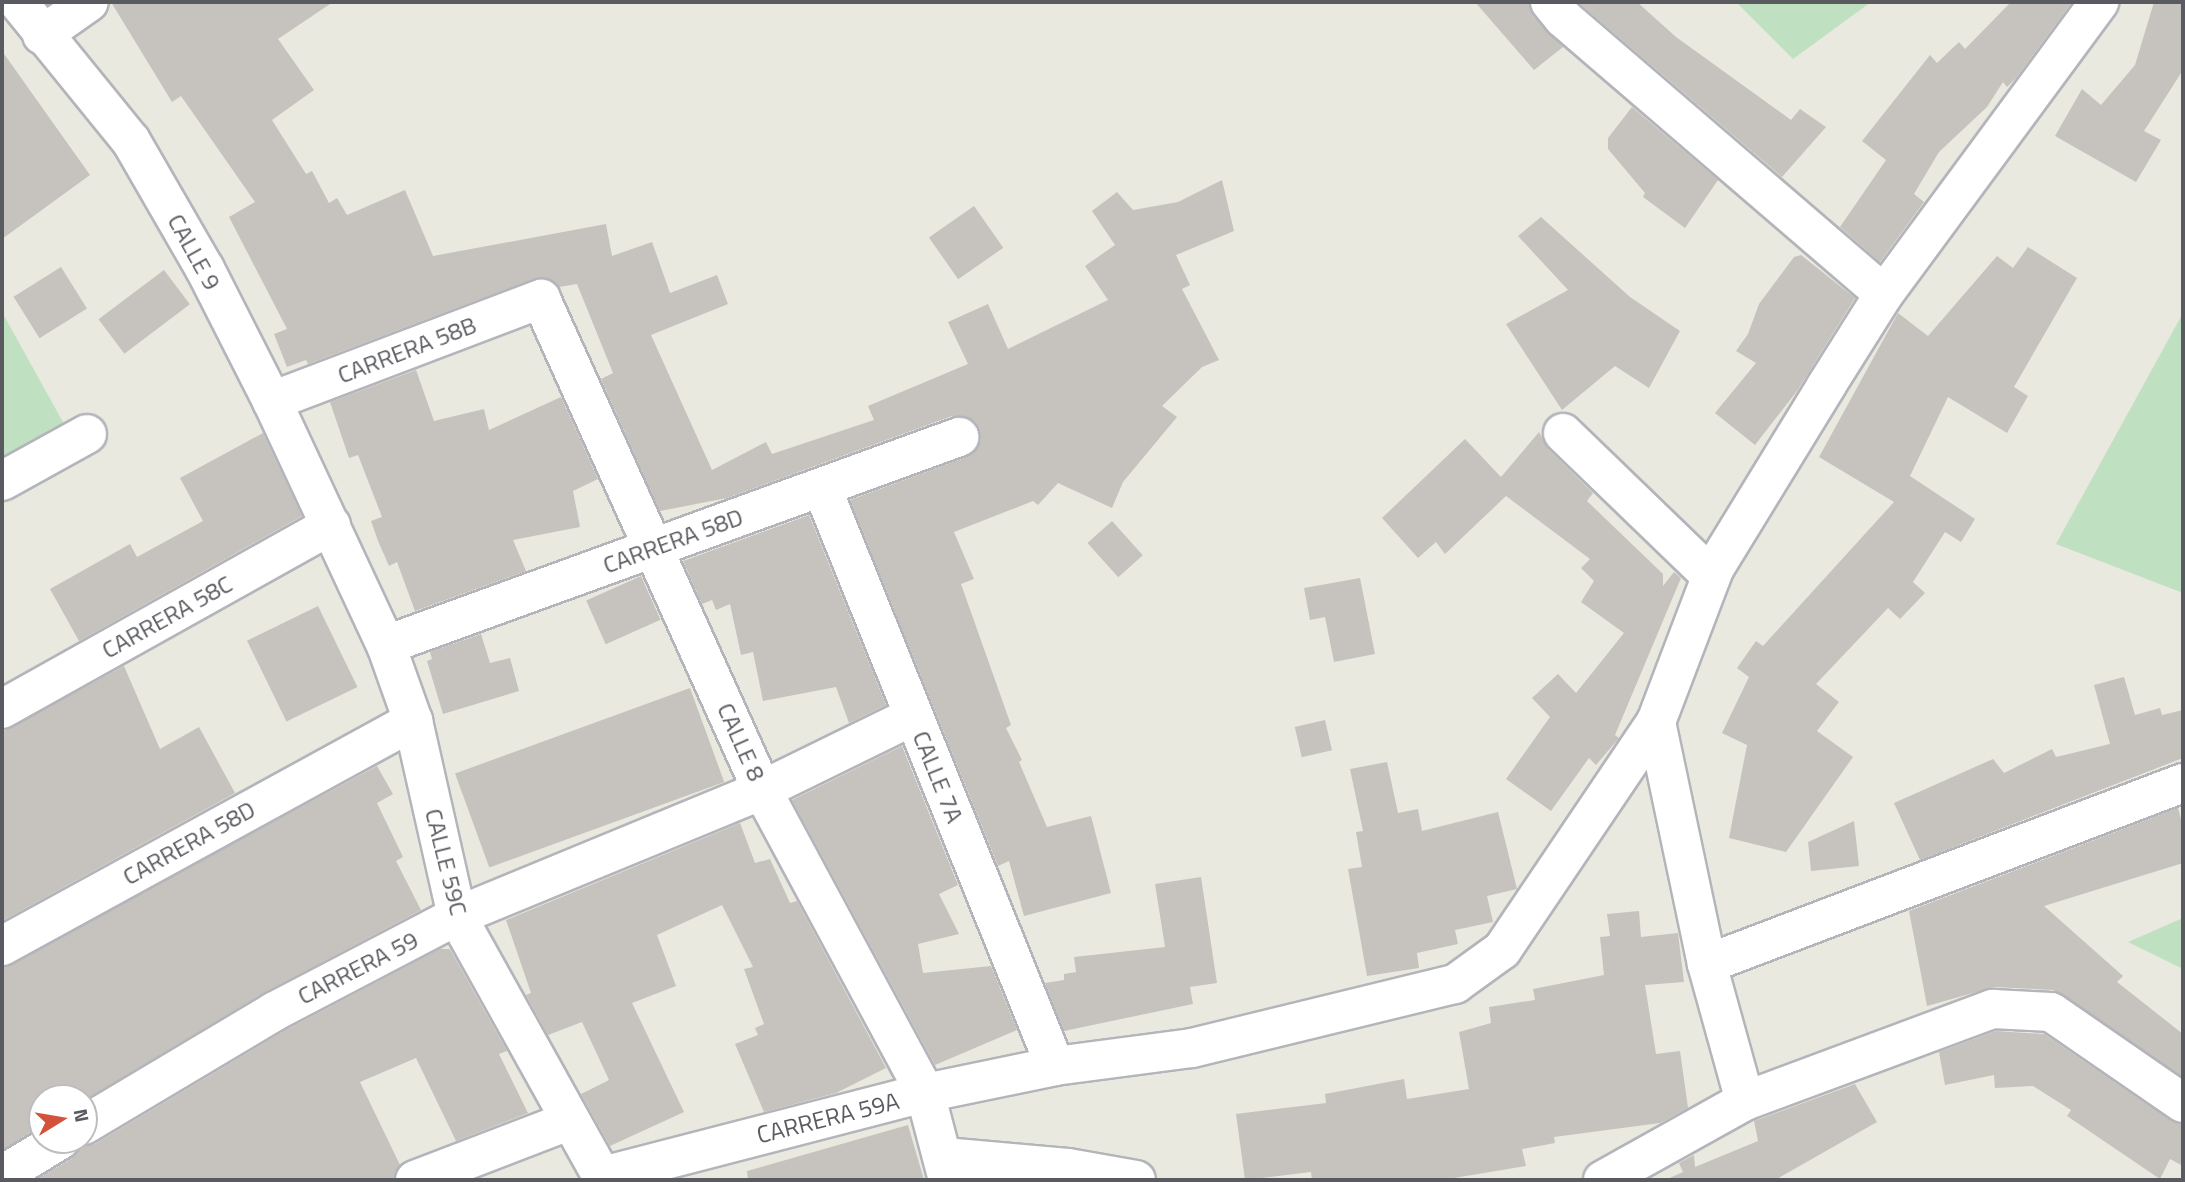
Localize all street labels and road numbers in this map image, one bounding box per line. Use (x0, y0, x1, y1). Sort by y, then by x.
street label: CALLE 9 (161, 209, 227, 295)
street label: CARRERA 58B (334, 310, 480, 390)
street label: CARRERA 58D (599, 502, 747, 580)
street label: CARRERA 58C (97, 569, 237, 665)
street label: CALLE 8 (711, 699, 771, 785)
street label: CALLE 7A (907, 727, 969, 827)
street label: CARRERA 58D (118, 795, 260, 891)
street label: CALLE 59C (419, 806, 473, 918)
street label: CARRERA 59 (293, 925, 423, 1011)
street label: CARRERA 59A (754, 1086, 902, 1150)

